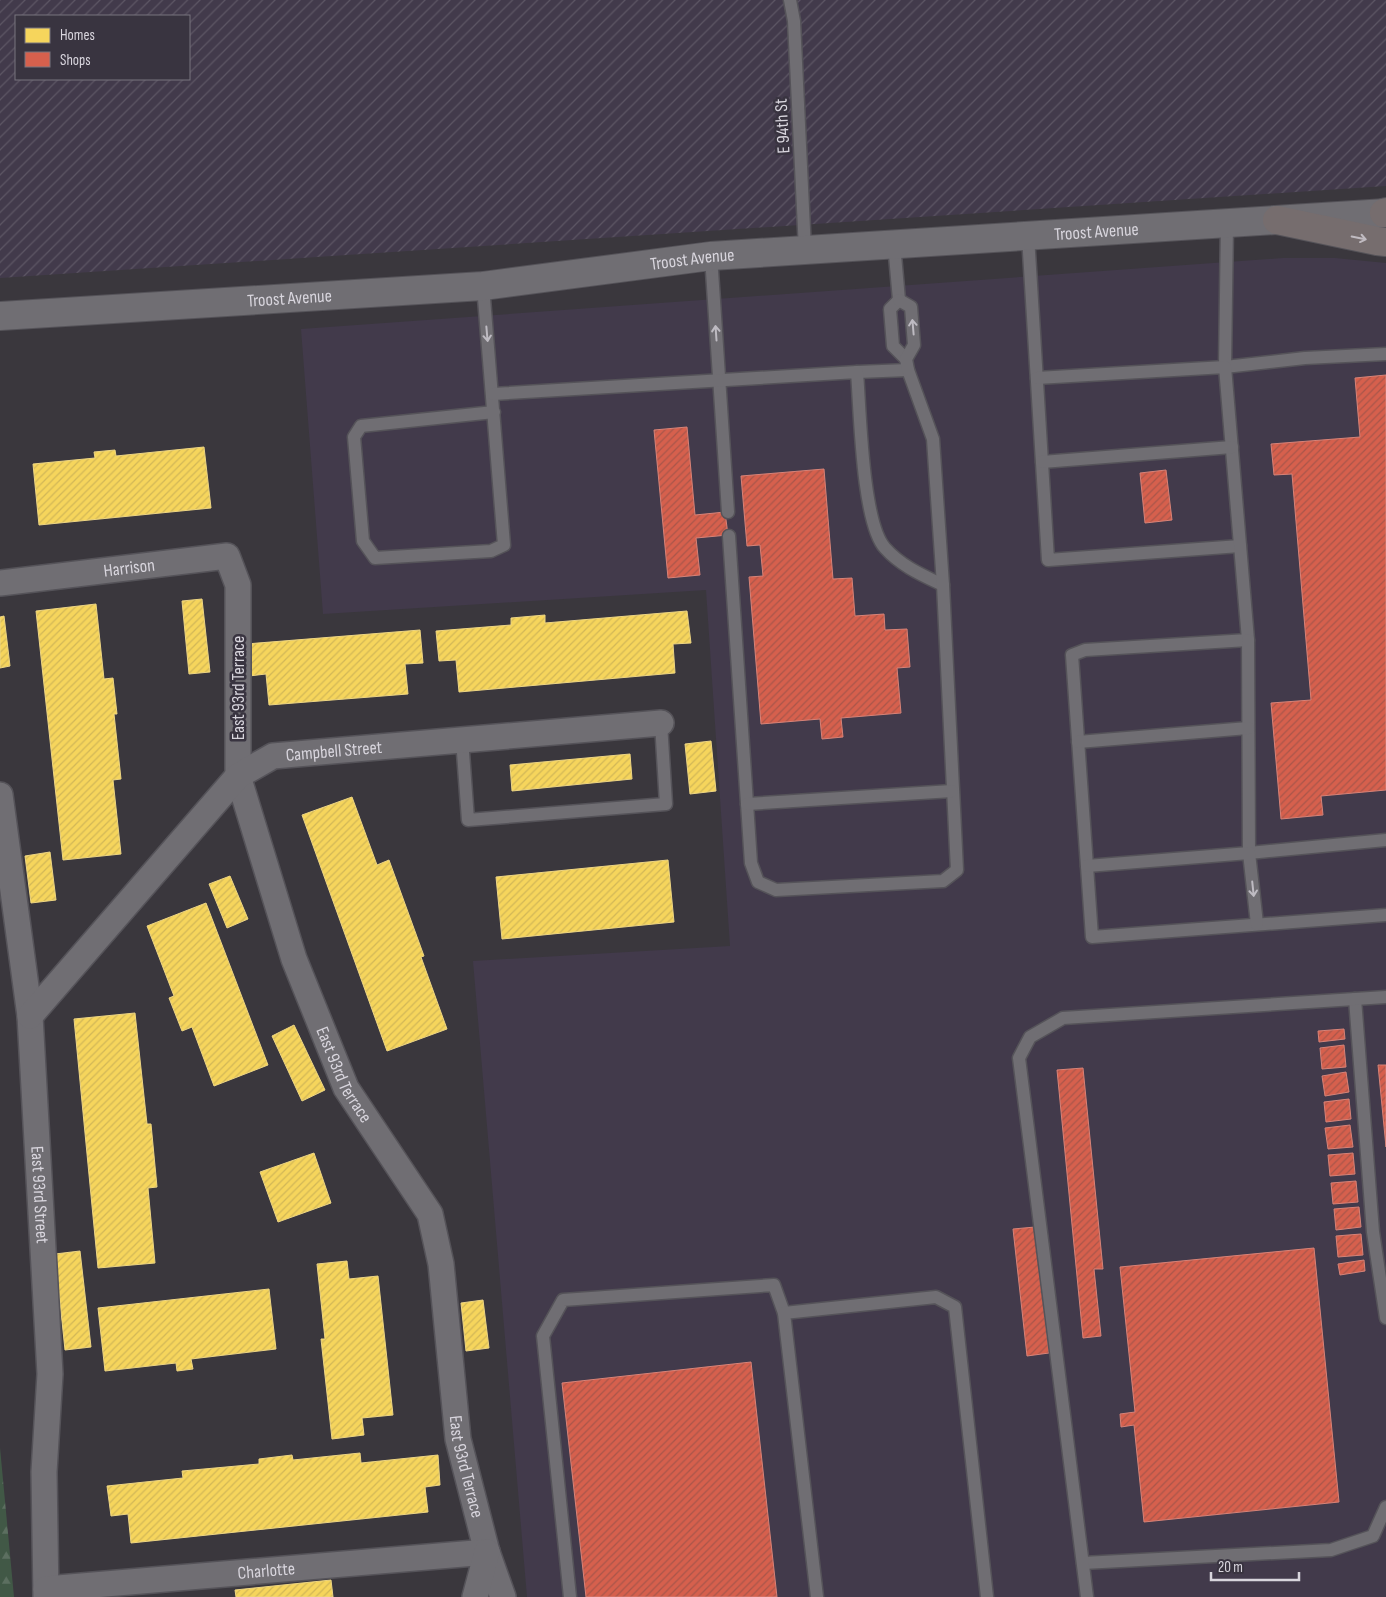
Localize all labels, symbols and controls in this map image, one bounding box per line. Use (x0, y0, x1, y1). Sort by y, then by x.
legend (15, 15, 190, 80)
text: Homes (60, 26, 95, 45)
text: Shops (60, 51, 91, 70)
street label: E 94th St (771, 97, 794, 154)
street label: Troost Avenue (1053, 219, 1139, 245)
one-way arrow (1350, 233, 1366, 243)
street label: Troost Avenue (649, 245, 735, 275)
street label: Troost Avenue (247, 285, 332, 312)
one-way arrow (908, 319, 917, 335)
one-way arrow (483, 326, 492, 342)
one-way arrow (711, 326, 720, 342)
street label: Harrison (102, 555, 156, 582)
street label: East 93rd Terrace (228, 636, 249, 740)
street label: Campbell Street (285, 737, 384, 766)
one-way arrow (1248, 881, 1258, 897)
street label: East 93rd Terrace (311, 1024, 376, 1127)
street label: East 93rd Street (26, 1145, 53, 1245)
street label: East 93rd Terrace (445, 1414, 488, 1520)
scale bar (1211, 1550, 1298, 1582)
street label: Charlotte (237, 1558, 296, 1584)
text: 20 m (1218, 1558, 1243, 1577)

